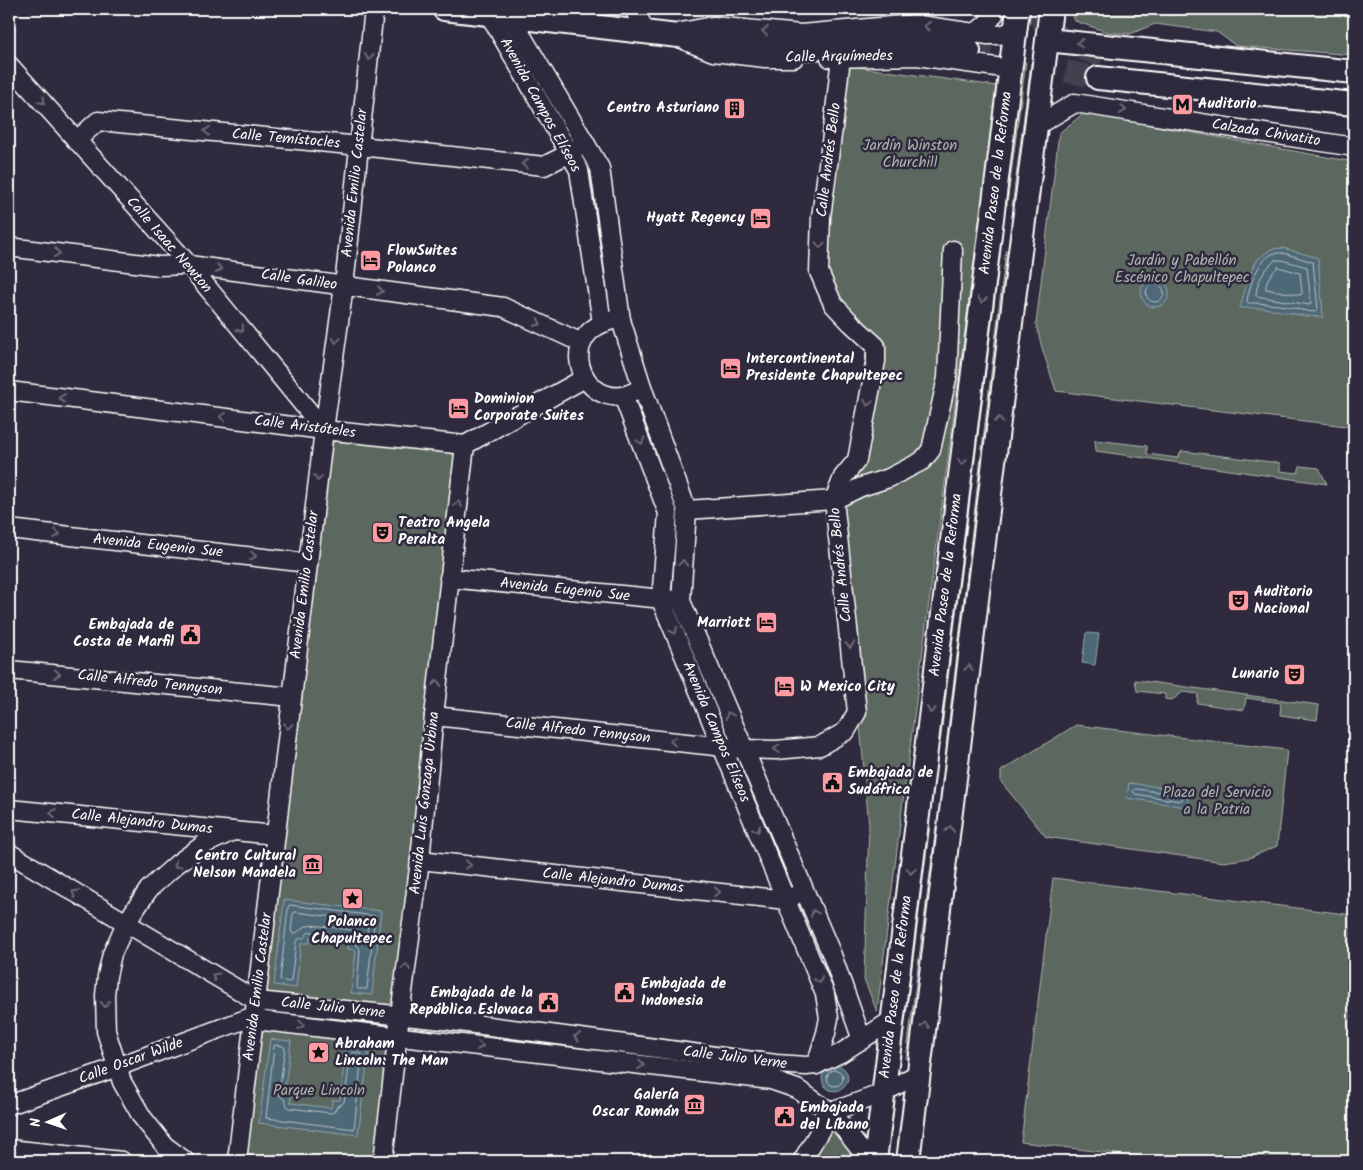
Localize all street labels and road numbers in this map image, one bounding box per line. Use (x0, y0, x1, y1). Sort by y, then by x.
street label: Avenida Campos Elíseos (493, 33, 587, 177)
street label: Calle Arquímedes (785, 44, 894, 70)
street label: Avenida Paseo de la Reforma (973, 90, 1019, 276)
street label: Calle Andrés Bello (810, 101, 848, 219)
street label: Avenida Emilio Castelar (335, 106, 375, 258)
street label: Calzada Chivatito (1210, 113, 1322, 153)
street label: Calle Temístocles (231, 122, 342, 156)
street label: Calle Isaac Newton (120, 191, 218, 299)
street label: Calle Galileo (259, 263, 339, 297)
street label: Calle Aristóteles (253, 409, 358, 445)
street label: Avenida Paseo de la Reforma (923, 492, 969, 678)
street label: Calle Andrés Bello (823, 506, 859, 624)
street label: Avenida Emilio Castelar (284, 508, 326, 661)
street label: Avenida Eugenio Sue (92, 527, 224, 565)
street label: Avenida Eugenio Sue (499, 571, 631, 609)
street label: Avenida Campos Elíseos (675, 658, 757, 807)
street label: Calle Alfredo Tennyson (76, 663, 224, 703)
street label: Avenida Luis Gonzaga Urbina (403, 710, 447, 896)
street label: Calle Alfredo Tennyson (504, 711, 652, 751)
street label: Calle Alejandro Dumas (70, 803, 214, 841)
street label: Calle Alejandro Dumas (541, 862, 685, 900)
street label: Avenida Paseo de la Reforma (873, 894, 919, 1080)
street label: Avenida Emilio Castelar (237, 910, 279, 1063)
street label: Calle Julio Verne (280, 991, 387, 1025)
street label: Calle Oscar Wilde (75, 1031, 187, 1091)
street label: Calle Julio Verne (681, 1040, 789, 1076)

